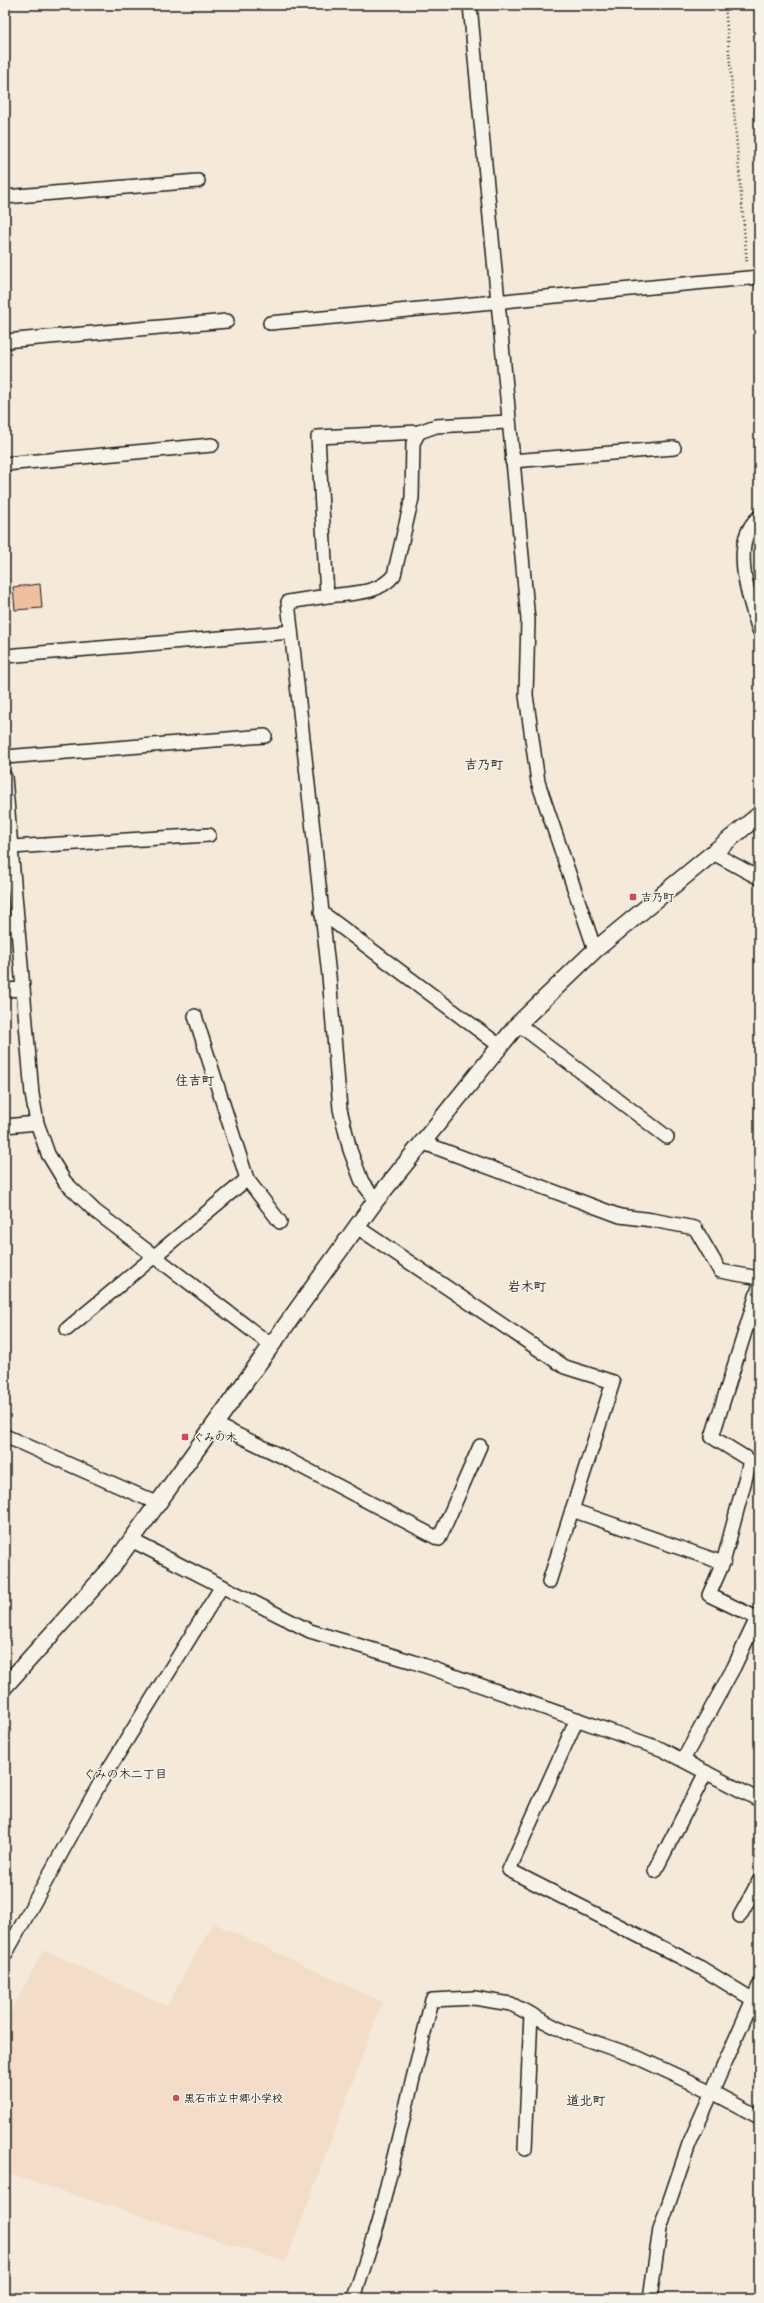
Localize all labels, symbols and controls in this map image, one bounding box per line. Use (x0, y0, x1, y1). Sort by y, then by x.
district label: 吉乃町 (464, 756, 504, 773)
place label: 吉乃町 (641, 890, 675, 905)
marker: 吉乃町 (628, 892, 638, 902)
district label: 住吉町 (175, 1072, 215, 1089)
district label: 岩木町 (507, 1278, 547, 1295)
place label: ぐみの木 (193, 1430, 237, 1445)
marker: ぐみの木 (180, 1432, 190, 1442)
district label: ぐみの木二丁目 (83, 1766, 167, 1782)
place label: 黒石市立中郷小学校 (184, 2091, 283, 2106)
district label: 道北町 (566, 2092, 606, 2109)
marker: 黒石市立中郷小学校 (171, 2093, 181, 2103)

